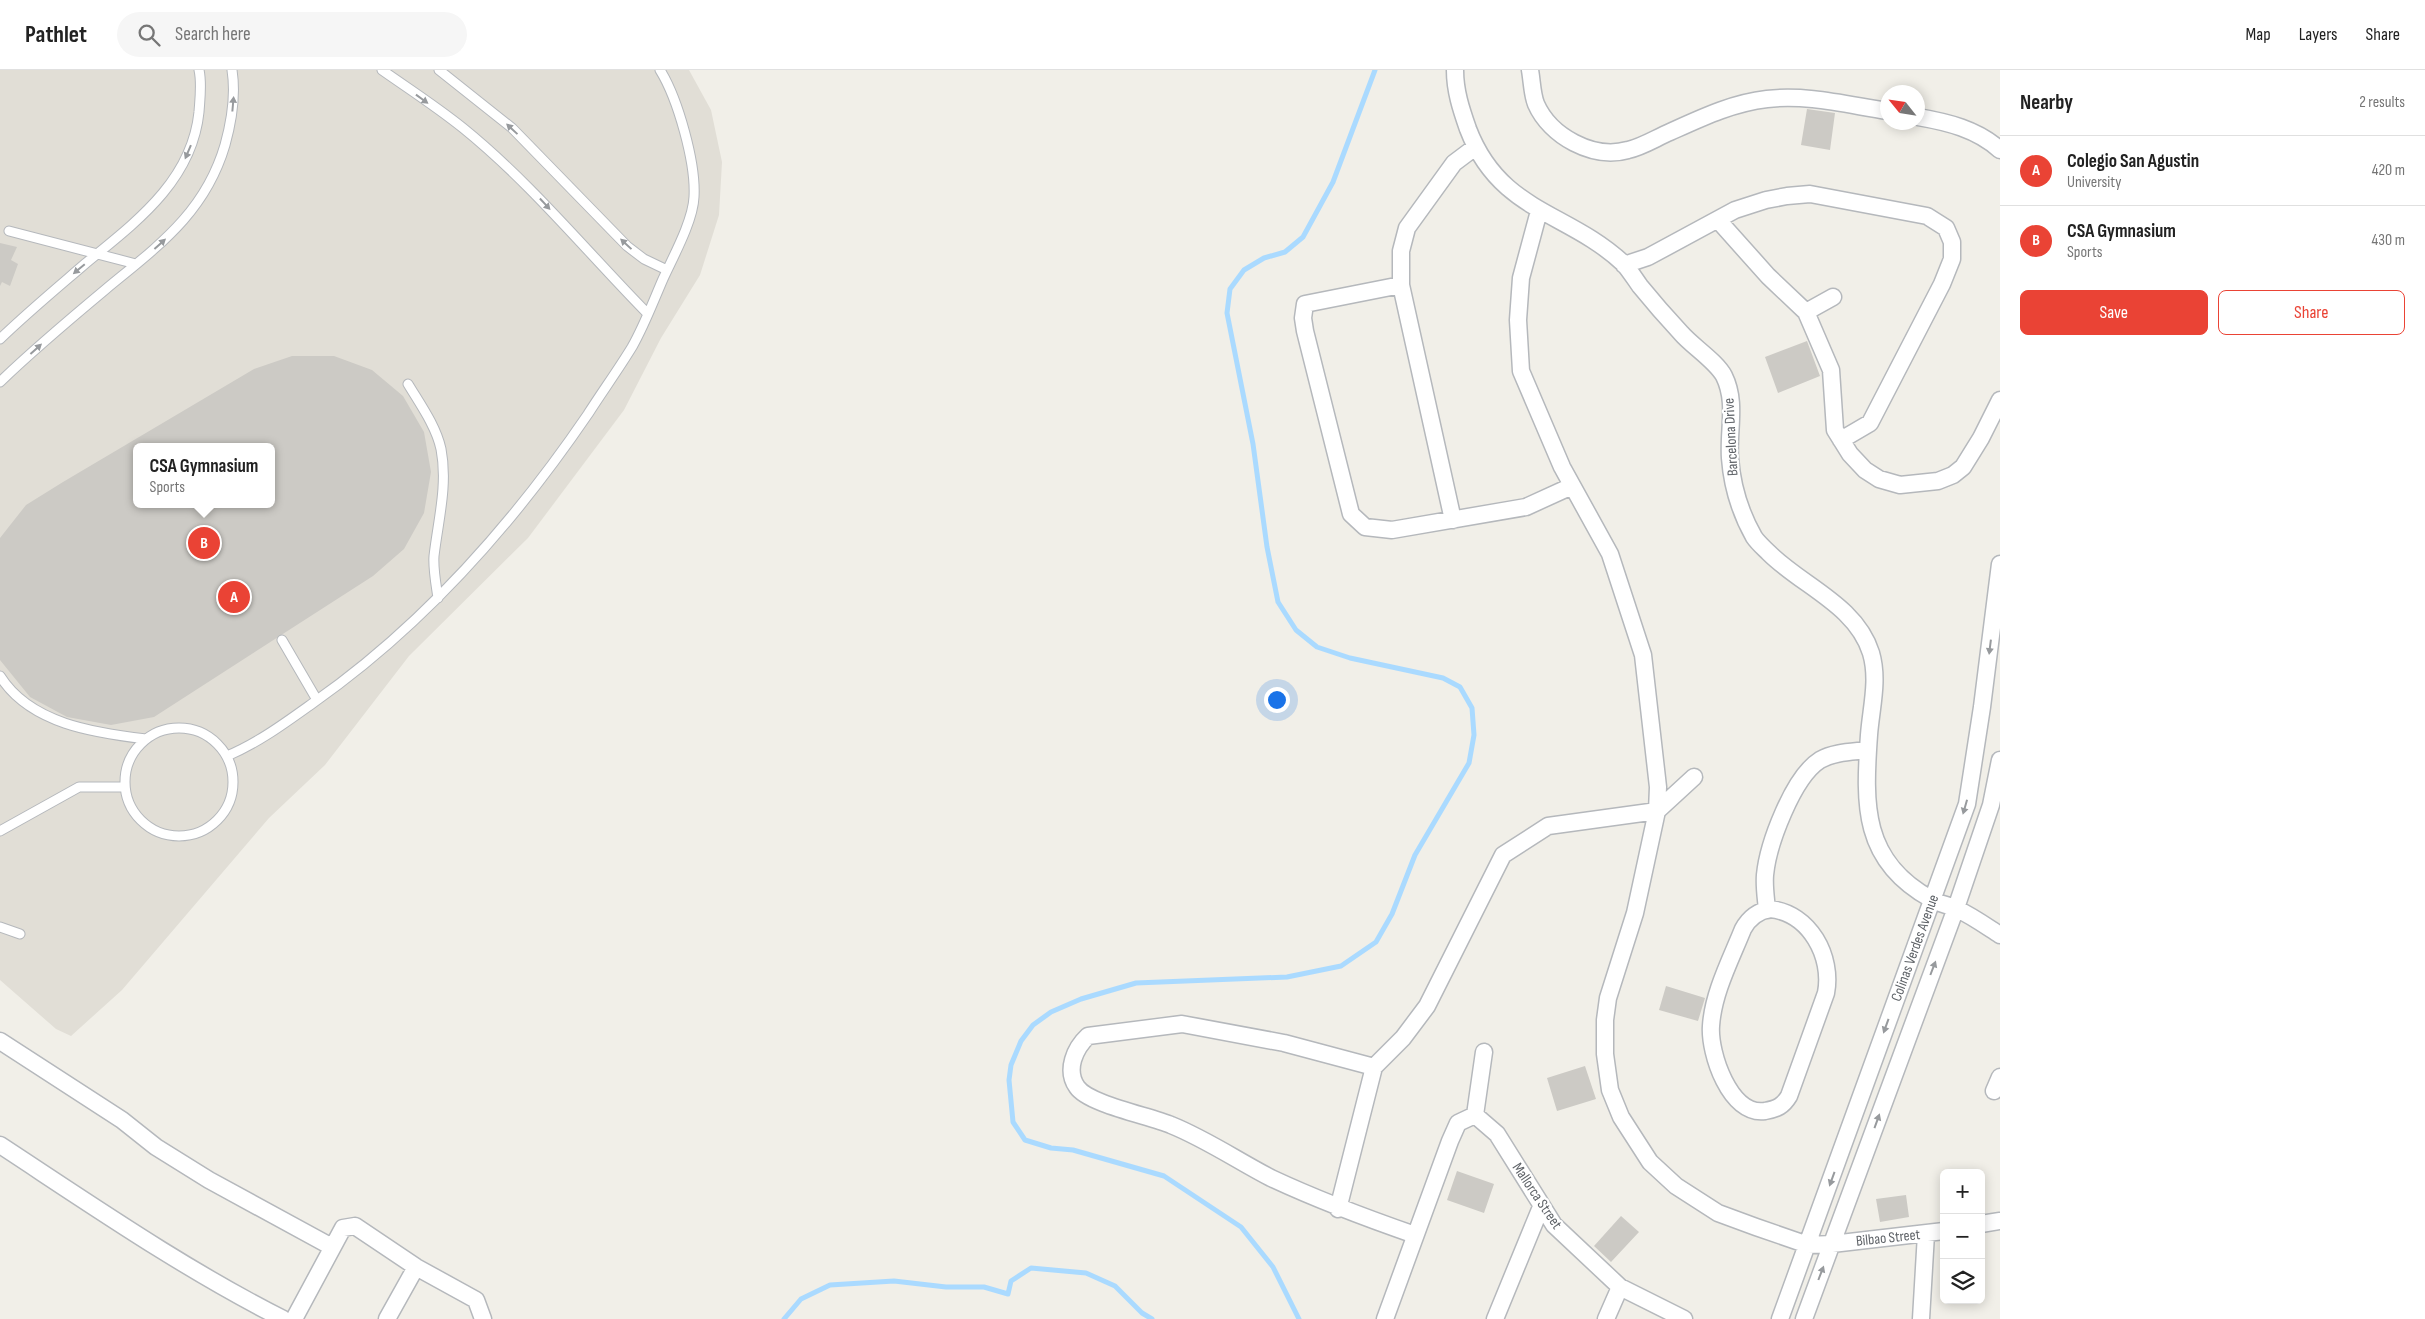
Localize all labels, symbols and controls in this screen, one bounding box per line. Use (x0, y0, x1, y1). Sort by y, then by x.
search box (117, 12, 467, 57)
text: Pathlet (25, 20, 87, 49)
icon: search (135, 21, 163, 49)
text: Search here (175, 23, 251, 46)
text: Map (2246, 24, 2271, 45)
text: Layers (2299, 24, 2338, 45)
text: Share (2366, 24, 2400, 45)
north arrow (1880, 85, 1925, 130)
text: Nearby (2020, 90, 2073, 115)
one-way arrow (415, 93, 428, 104)
text: 2 results (2359, 93, 2405, 112)
one-way arrow (229, 96, 237, 112)
one-way arrow (506, 123, 518, 135)
one-way arrow (184, 145, 192, 160)
text: Colegio San Agustin (2067, 150, 2199, 173)
text: A (2032, 161, 2040, 180)
text: 420 m (2372, 161, 2405, 180)
text: University (2067, 173, 2121, 192)
one-way arrow (539, 198, 551, 210)
text: CSA Gymnasium (2067, 220, 2176, 243)
text: B (2032, 231, 2040, 250)
text: 430 m (2372, 231, 2405, 250)
one-way arrow (153, 238, 165, 250)
one-way arrow (620, 238, 632, 250)
text: Sports (2067, 243, 2102, 262)
one-way arrow (73, 264, 86, 275)
button: Save (2020, 290, 2208, 335)
button: Share (2218, 290, 2405, 335)
one-way arrow (29, 343, 41, 355)
street label: Barcelona Drive (1719, 397, 1743, 477)
popup (133, 443, 275, 508)
text: CSA Gymnasium (150, 455, 258, 478)
text: Sports (150, 478, 185, 497)
pin: B (188, 524, 220, 562)
pin: A (218, 578, 250, 616)
one-way arrow (1985, 639, 1993, 655)
your location (1264, 687, 1290, 713)
one-way arrow (1961, 800, 1969, 815)
street label: Colinas Verdes Avenue (1887, 892, 1943, 1004)
one-way arrow (1929, 960, 1937, 975)
one-way arrow (1882, 1019, 1890, 1034)
one-way arrow (1874, 1113, 1881, 1128)
street label: Mallorca Street (1508, 1159, 1566, 1233)
map controls (1940, 1169, 1985, 1304)
button: + (1940, 1169, 1985, 1214)
one-way arrow (1828, 1172, 1836, 1187)
button: − (1940, 1214, 1985, 1259)
street label: Bilbao Street (1855, 1225, 1921, 1251)
button: layers (1940, 1259, 1985, 1304)
one-way arrow (1818, 1266, 1825, 1281)

